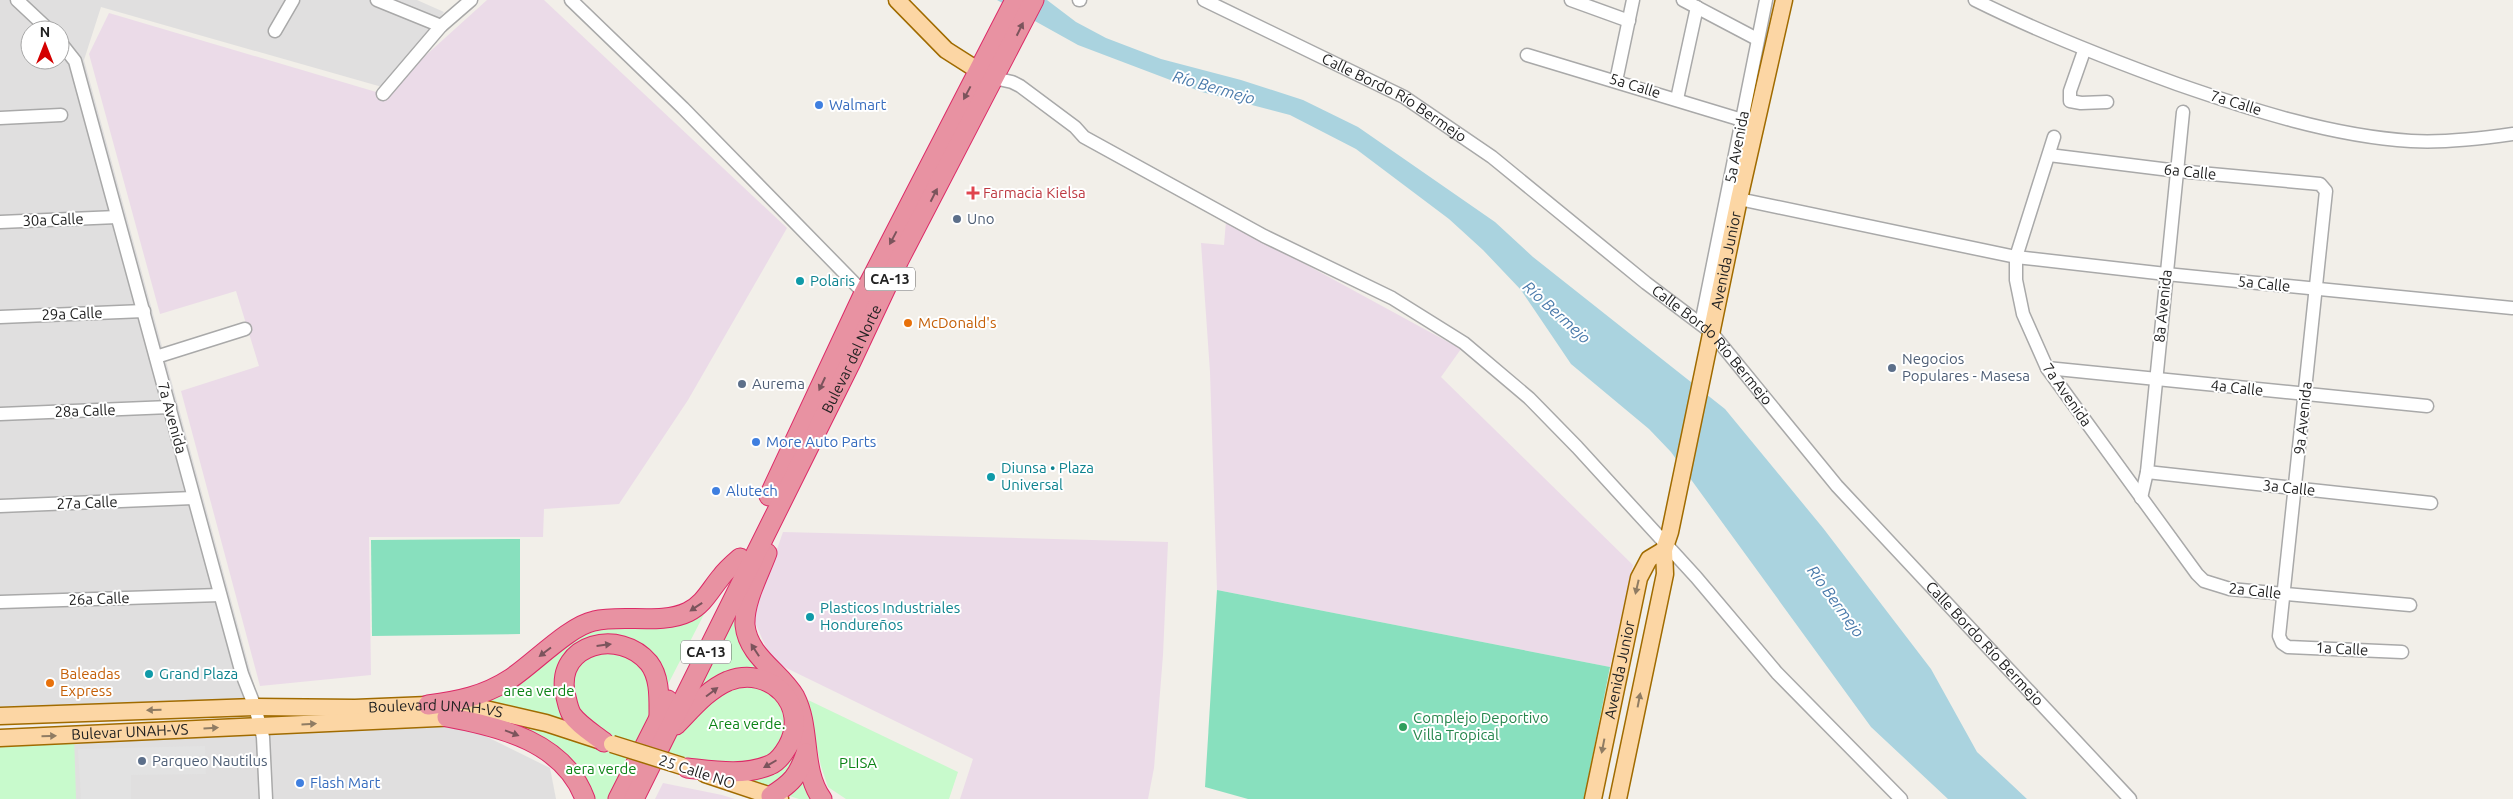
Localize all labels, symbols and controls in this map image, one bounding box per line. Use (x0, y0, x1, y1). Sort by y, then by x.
north arrow (20, 20, 70, 70)
one-way arrow (1015, 21, 1024, 36)
text: N (40, 24, 50, 40)
street label: Calle Bordo Río Bermejo (1319, 50, 1470, 145)
water label: Río Bermejo (1171, 67, 1257, 107)
street label: 5a Calle (1607, 70, 1663, 101)
one-way arrow (963, 86, 971, 101)
street label: 7a Calle (2208, 87, 2264, 118)
place label: Walmart (829, 96, 887, 113)
marker: Walmart (813, 99, 825, 111)
street label: 5a Avenida (1721, 109, 1752, 185)
street label: 6a Calle (2163, 160, 2217, 183)
place label: Farmacia Kielsa (983, 184, 1086, 201)
marker: Farmacia Kielsa (967, 187, 979, 199)
one-way arrow (930, 188, 938, 202)
street label: 30a Calle (22, 210, 84, 229)
place label: Uno (967, 210, 995, 227)
street label: Avenida Junior (1707, 210, 1744, 311)
marker: Uno (951, 213, 963, 225)
one-way arrow (889, 231, 897, 245)
road number: CA-13 (865, 268, 915, 290)
street label: 8a Avenida (2150, 269, 2175, 343)
place label: Polaris (810, 272, 855, 289)
street label: 5a Calle (2237, 272, 2291, 295)
marker: Polaris (794, 275, 806, 287)
water label: Río Bermejo (1520, 277, 1595, 347)
street label: Calle Bordo Río Bermejo (1649, 281, 1776, 408)
street label: Bulevar del Norte (818, 302, 885, 416)
street label: 29a Calle (41, 304, 103, 323)
place label: McDonald's (918, 314, 996, 331)
marker: McDonald's (902, 317, 914, 329)
place label: Negocios Populares - Masesa (1902, 350, 2030, 384)
street label: 7a Avenida (2039, 360, 2095, 430)
marker: Negocios Populares - Masesa (1886, 362, 1898, 374)
place label: Aurema (752, 375, 805, 392)
street label: 4a Calle (2210, 376, 2264, 399)
one-way arrow (817, 377, 825, 391)
marker: Aurema (736, 378, 748, 390)
street label: 7a Avenida (155, 380, 190, 456)
street label: 9a Avenida (2290, 381, 2315, 455)
street label: 28a Calle (54, 401, 116, 420)
place label: More Auto Parts (766, 433, 876, 450)
marker: More Auto Parts (750, 436, 762, 448)
place label: Diunsa • Plaza Universal (1001, 459, 1094, 493)
marker: Diunsa • Plaza Universal (985, 471, 997, 483)
street label: 3a Calle (2262, 476, 2316, 499)
place label: Alutech (726, 482, 778, 499)
marker: Alutech (710, 485, 722, 497)
street label: 27a Calle (56, 493, 118, 512)
water label: Río Bermejo (1804, 562, 1868, 641)
street label: Calle Bordo Río Bermejo (1923, 578, 2047, 709)
street label: 2a Calle (2228, 579, 2282, 602)
one-way arrow (1633, 580, 1641, 595)
street label: 26a Calle (68, 589, 130, 608)
place label: Plasticos Industriales Hondureños (820, 599, 960, 633)
one-way arrow (689, 602, 702, 612)
marker: Plasticos Industriales Hondureños (804, 611, 816, 623)
street label: Avenida Junior (1601, 619, 1638, 720)
street label: 1a Calle (2315, 639, 2369, 658)
road number: CA-13 (681, 640, 731, 664)
one-way arrow (596, 641, 612, 649)
one-way arrow (751, 643, 760, 657)
one-way arrow (538, 647, 552, 657)
place label: Baleadas Express (60, 665, 120, 699)
place label: Grand Plaza (159, 665, 238, 682)
marker: Grand Plaza (143, 668, 155, 680)
marker: Baleadas Express (44, 677, 56, 689)
park label: area verde (503, 682, 575, 699)
one-way arrow (705, 686, 718, 697)
one-way arrow (1635, 692, 1643, 708)
street label: Boulevard UNAH-VS (368, 696, 505, 721)
one-way arrow (146, 706, 162, 714)
place label: Complejo Deportivo Villa Tropical (1413, 709, 1548, 743)
park label: Area verde. (709, 715, 785, 732)
one-way arrow (301, 719, 317, 727)
street label: Bulevar UNAH-VS (71, 720, 189, 743)
marker: Complejo Deportivo Villa Tropical (1397, 721, 1409, 733)
one-way arrow (203, 724, 219, 732)
one-way arrow (504, 730, 519, 737)
one-way arrow (41, 731, 57, 739)
one-way arrow (1599, 739, 1607, 755)
street label: 25 Calle NO (657, 751, 737, 792)
place label: Parqueo Nautilus (152, 752, 268, 769)
park label: PLISA (839, 754, 877, 771)
marker: Parqueo Nautilus (136, 755, 148, 767)
one-way arrow (764, 759, 777, 768)
park label: aera verde (565, 760, 637, 777)
place label: Flash Mart (310, 774, 381, 791)
marker: Flash Mart (294, 777, 306, 789)

